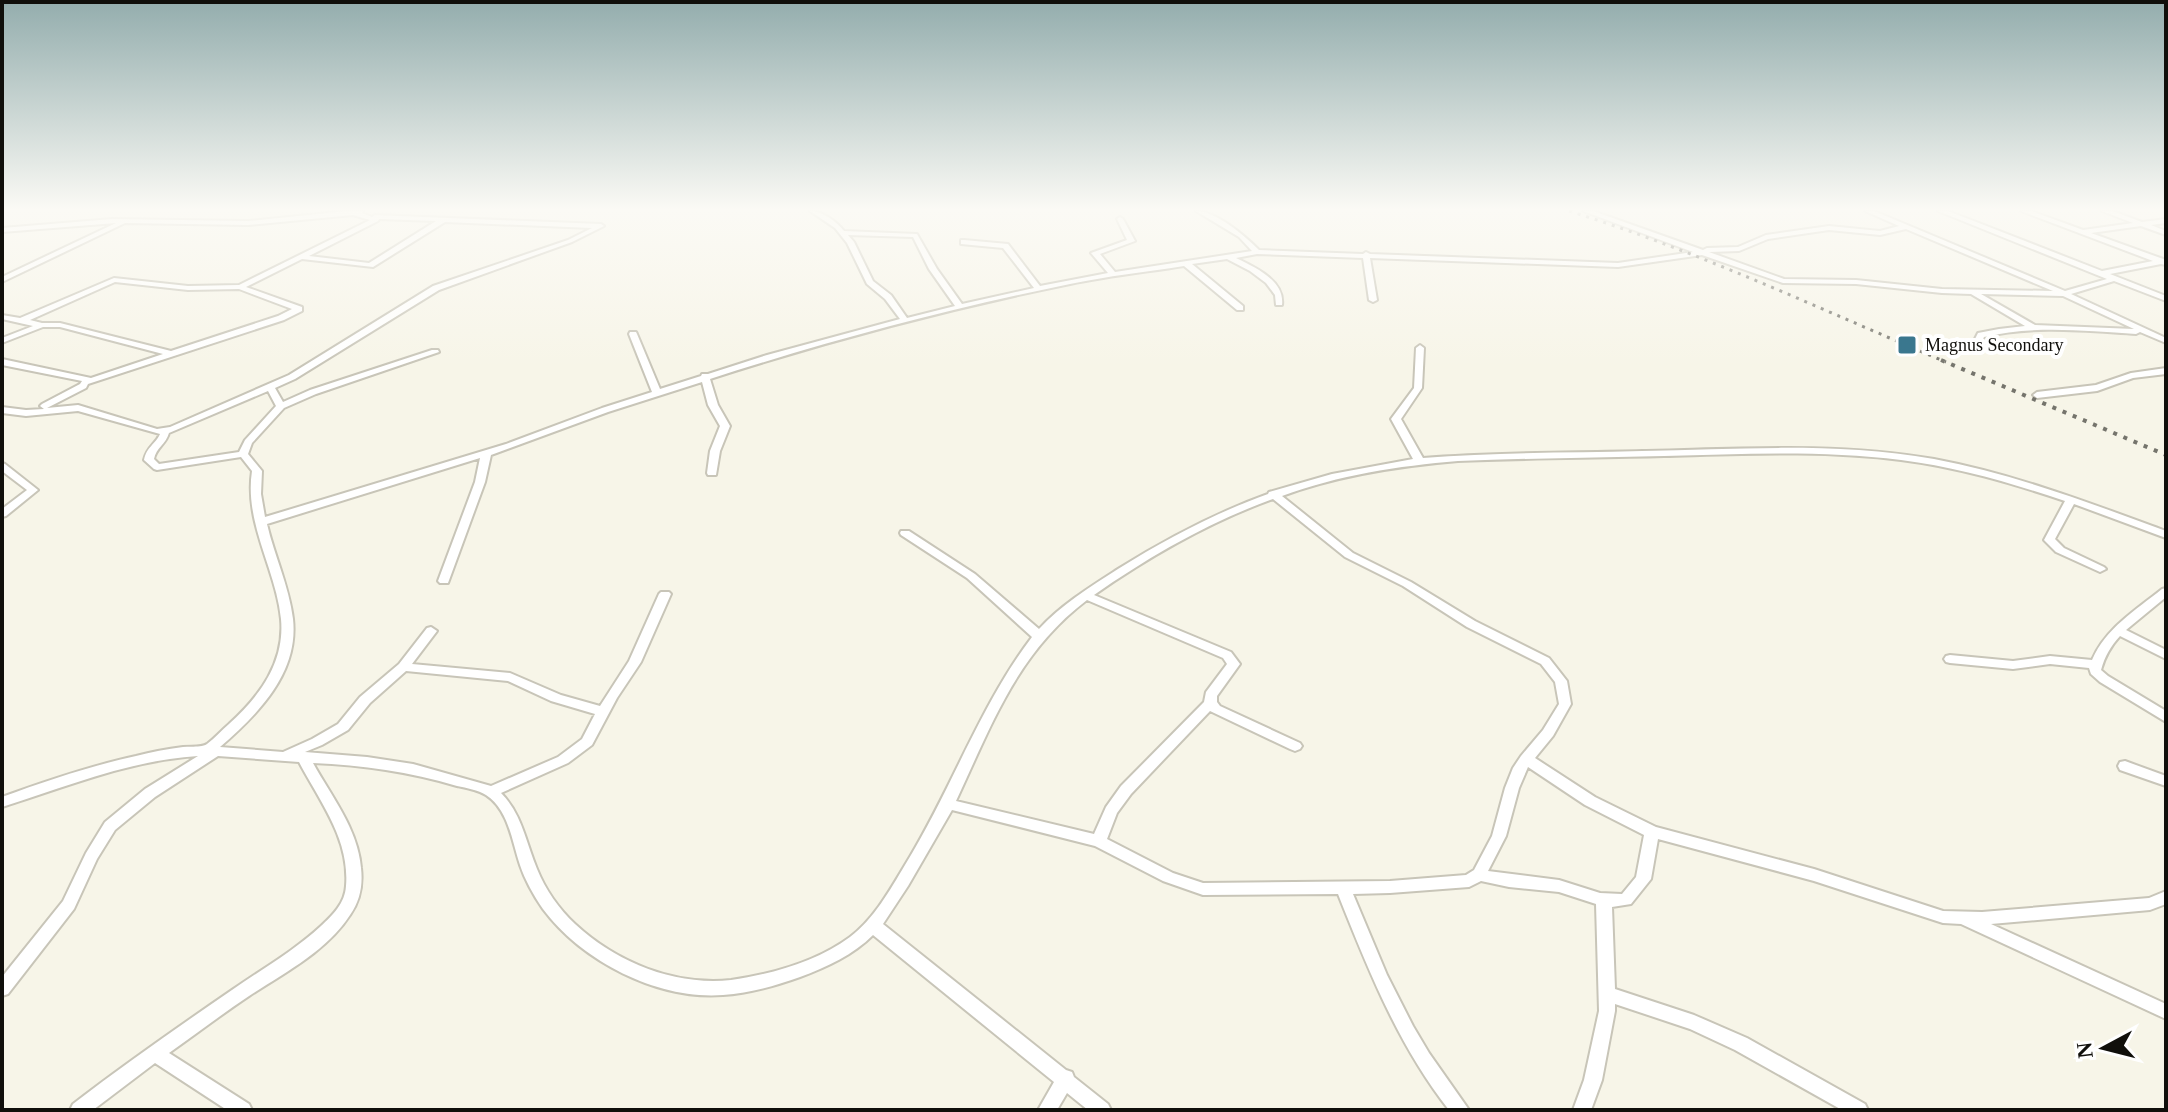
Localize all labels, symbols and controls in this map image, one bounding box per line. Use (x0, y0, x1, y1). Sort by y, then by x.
marker: Magnus Secondary (1896, 334, 1918, 356)
place label: Magnus Secondary (1925, 335, 2063, 355)
north arrow (2064, 1008, 2144, 1088)
text: N (2071, 1041, 2098, 1060)

